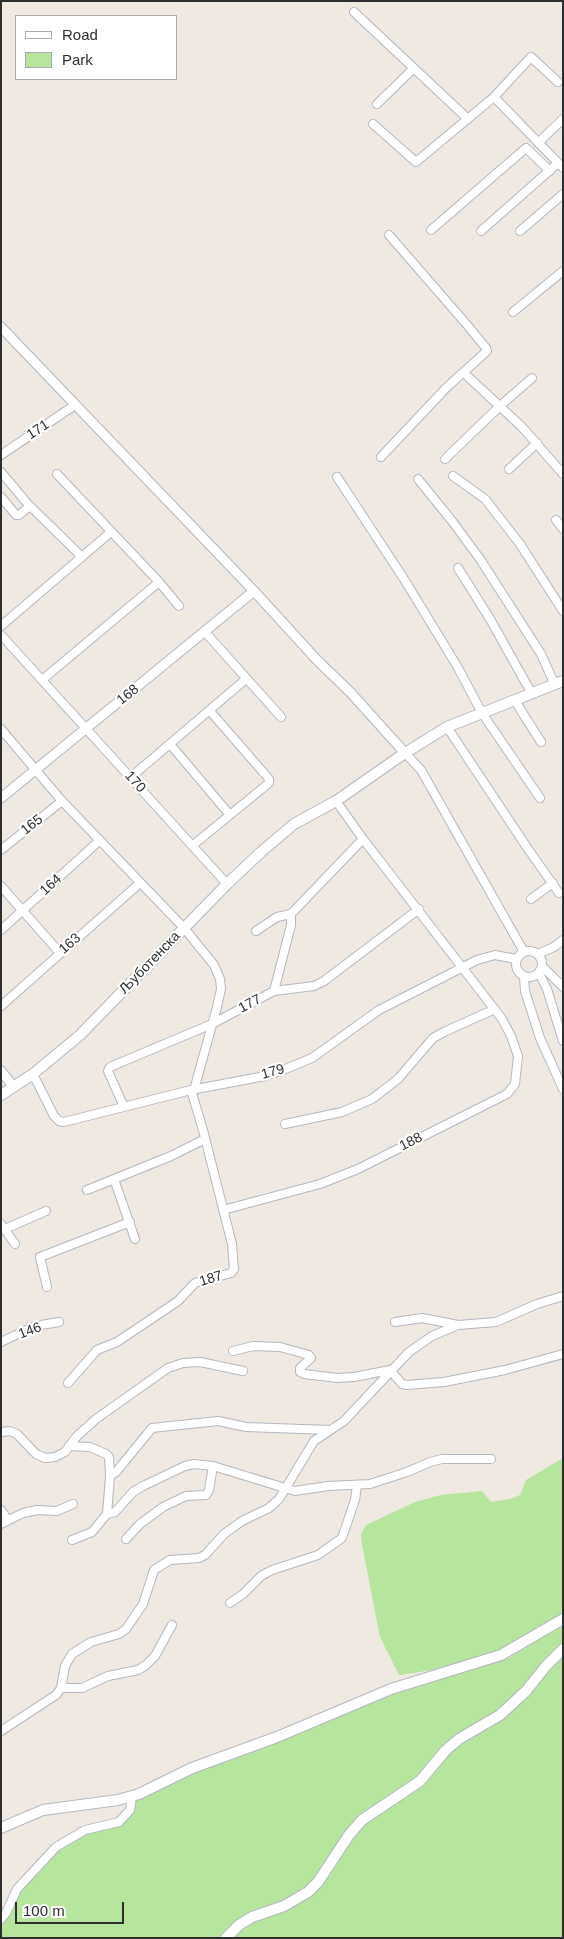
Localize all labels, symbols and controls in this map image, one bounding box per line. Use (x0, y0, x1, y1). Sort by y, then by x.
legend (15, 15, 178, 80)
text: Road (62, 26, 98, 43)
text: Park (62, 51, 93, 68)
street label: 171 (24, 417, 52, 443)
street label: 168 (114, 681, 142, 709)
street label: 170 (121, 768, 149, 796)
street label: 165 (18, 811, 46, 839)
street label: 164 (37, 871, 65, 899)
street label: Љуботенска (116, 928, 184, 998)
street label: 163 (56, 930, 84, 958)
street label: 177 (236, 991, 264, 1017)
street label: 179 (259, 1061, 287, 1083)
street label: 188 (397, 1129, 425, 1155)
street label: 187 (197, 1268, 225, 1290)
street label: 146 (16, 1319, 44, 1343)
scale bar (18, 1892, 126, 1924)
text: 100 m (23, 1902, 65, 1919)

